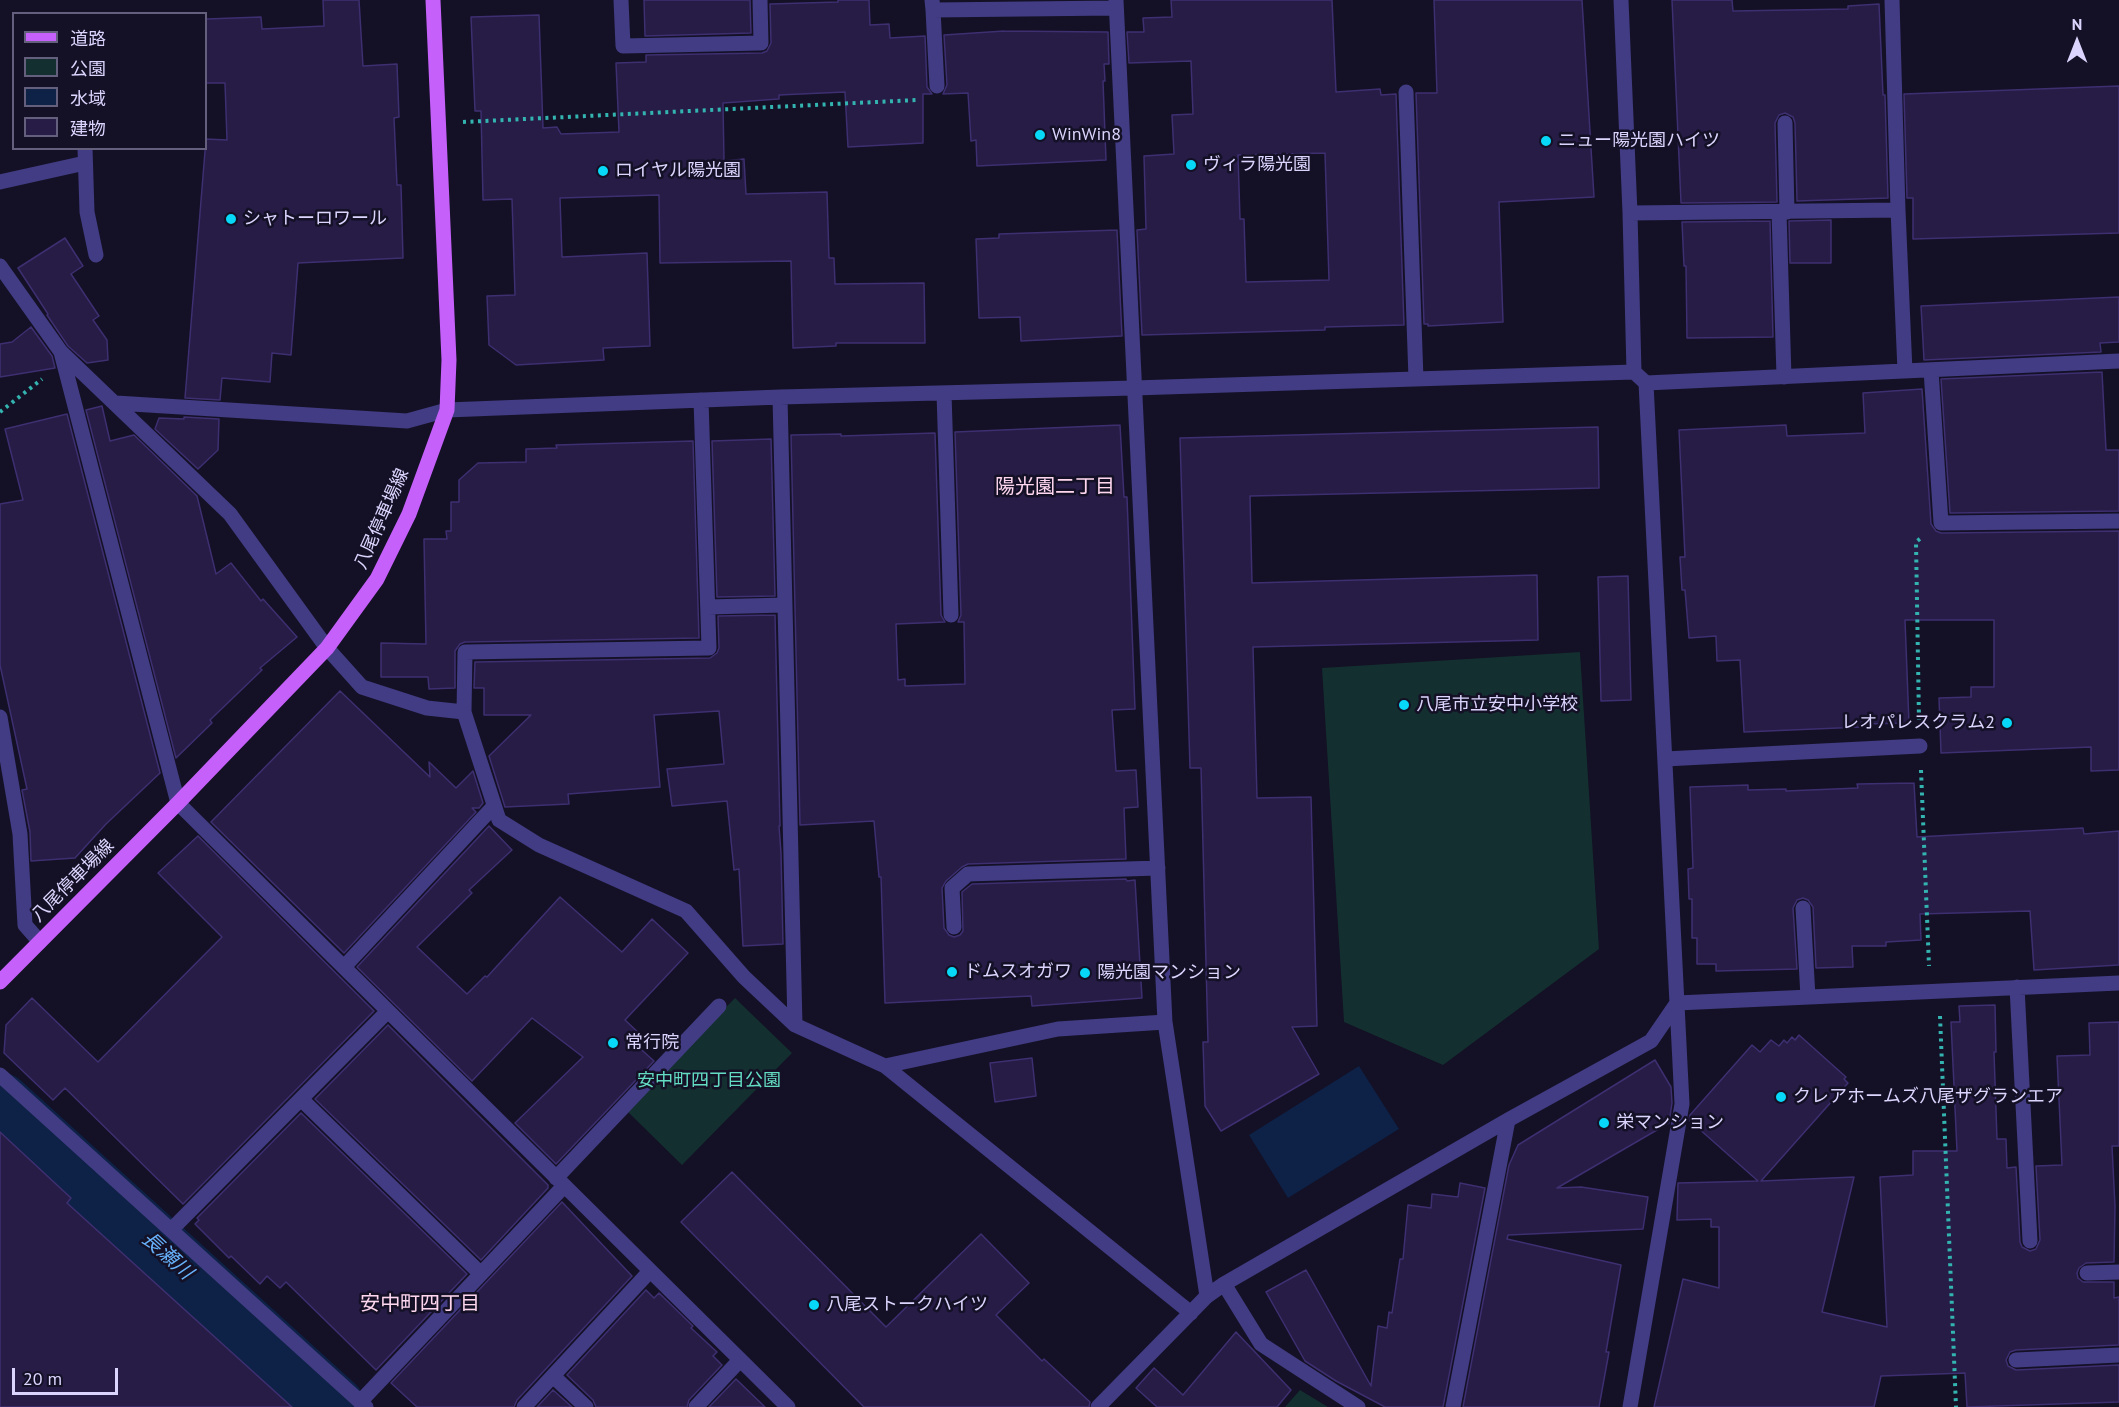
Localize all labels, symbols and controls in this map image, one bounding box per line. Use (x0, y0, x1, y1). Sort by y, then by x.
legend (12, 12, 207, 150)
north arrow (2047, 12, 2107, 72)
text: N (2072, 14, 2082, 34)
text: 道路 (70, 27, 106, 50)
text: 公園 (70, 57, 106, 80)
text: 水域 (70, 87, 106, 110)
text: 建物 (70, 117, 106, 140)
place label: WinWin8 (1052, 124, 1121, 146)
marker: WinWin8 (1033, 128, 1047, 142)
place label: ニュー陽光園ハイツ (1558, 130, 1720, 152)
marker: ニュー陽光園ハイツ (1539, 134, 1553, 148)
place label: ヴィラ陽光園 (1203, 154, 1311, 176)
marker: ヴィラ陽光園 (1184, 158, 1198, 172)
place label: ロイヤル陽光園 (615, 160, 741, 182)
marker: ロイヤル陽光園 (596, 164, 610, 178)
place label: シャトーロワール (243, 208, 387, 230)
marker: シャトーロワール (224, 212, 238, 226)
street label: 八尾停車場線 (350, 465, 414, 573)
district label: 陽光園二丁目 (995, 475, 1115, 499)
place label: 八尾市立安中小学校 (1416, 694, 1578, 716)
marker: 八尾市立安中小学校 (1397, 698, 1411, 712)
place label: レオパレスクラム2 (1841, 712, 1995, 734)
marker: レオパレスクラム2 (2000, 716, 2014, 730)
street label: 八尾停車場線 (27, 835, 119, 927)
place label: ドムスオガワ (964, 961, 1072, 983)
place label: 陽光園マンション (1097, 962, 1241, 984)
marker: ドムスオガワ (945, 965, 959, 979)
marker: 陽光園マンション (1078, 966, 1092, 980)
place label: 常行院 (625, 1032, 679, 1054)
marker: 常行院 (606, 1036, 620, 1050)
park label: 安中町四丁目公園 (637, 1070, 781, 1092)
place label: クレアホームズ八尾ザグランエア (1793, 1086, 2063, 1108)
marker: クレアホームズ八尾ザグランエア (1774, 1090, 1788, 1104)
place label: 栄マンション (1616, 1112, 1724, 1134)
marker: 栄マンション (1597, 1116, 1611, 1130)
water label: 長瀬川 (137, 1227, 197, 1285)
district label: 安中町四丁目 (360, 1292, 480, 1316)
place label: 八尾ストークハイツ (826, 1294, 988, 1316)
marker: 八尾ストークハイツ (807, 1298, 821, 1312)
scale bar (15, 1356, 122, 1394)
text: 20 m (23, 1367, 62, 1390)

